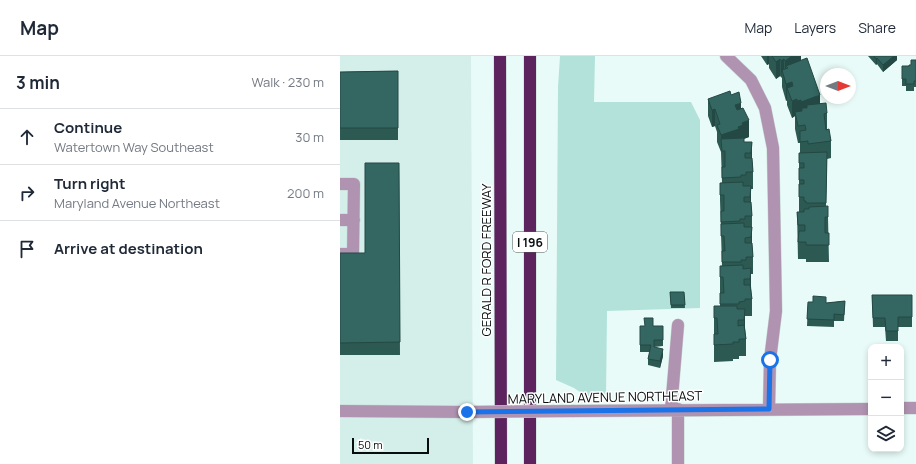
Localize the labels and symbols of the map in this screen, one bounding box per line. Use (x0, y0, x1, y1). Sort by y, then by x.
north arrow (820, 68, 856, 104)
street label: GERALD R FORD FREEWAY (477, 183, 495, 336)
road number: I 196 (513, 232, 547, 252)
route start (761, 351, 779, 369)
street label: MARYLAND AVENUE NORTHEAST (508, 386, 703, 408)
route end (458, 403, 476, 421)
scale bar (352, 436, 429, 455)

